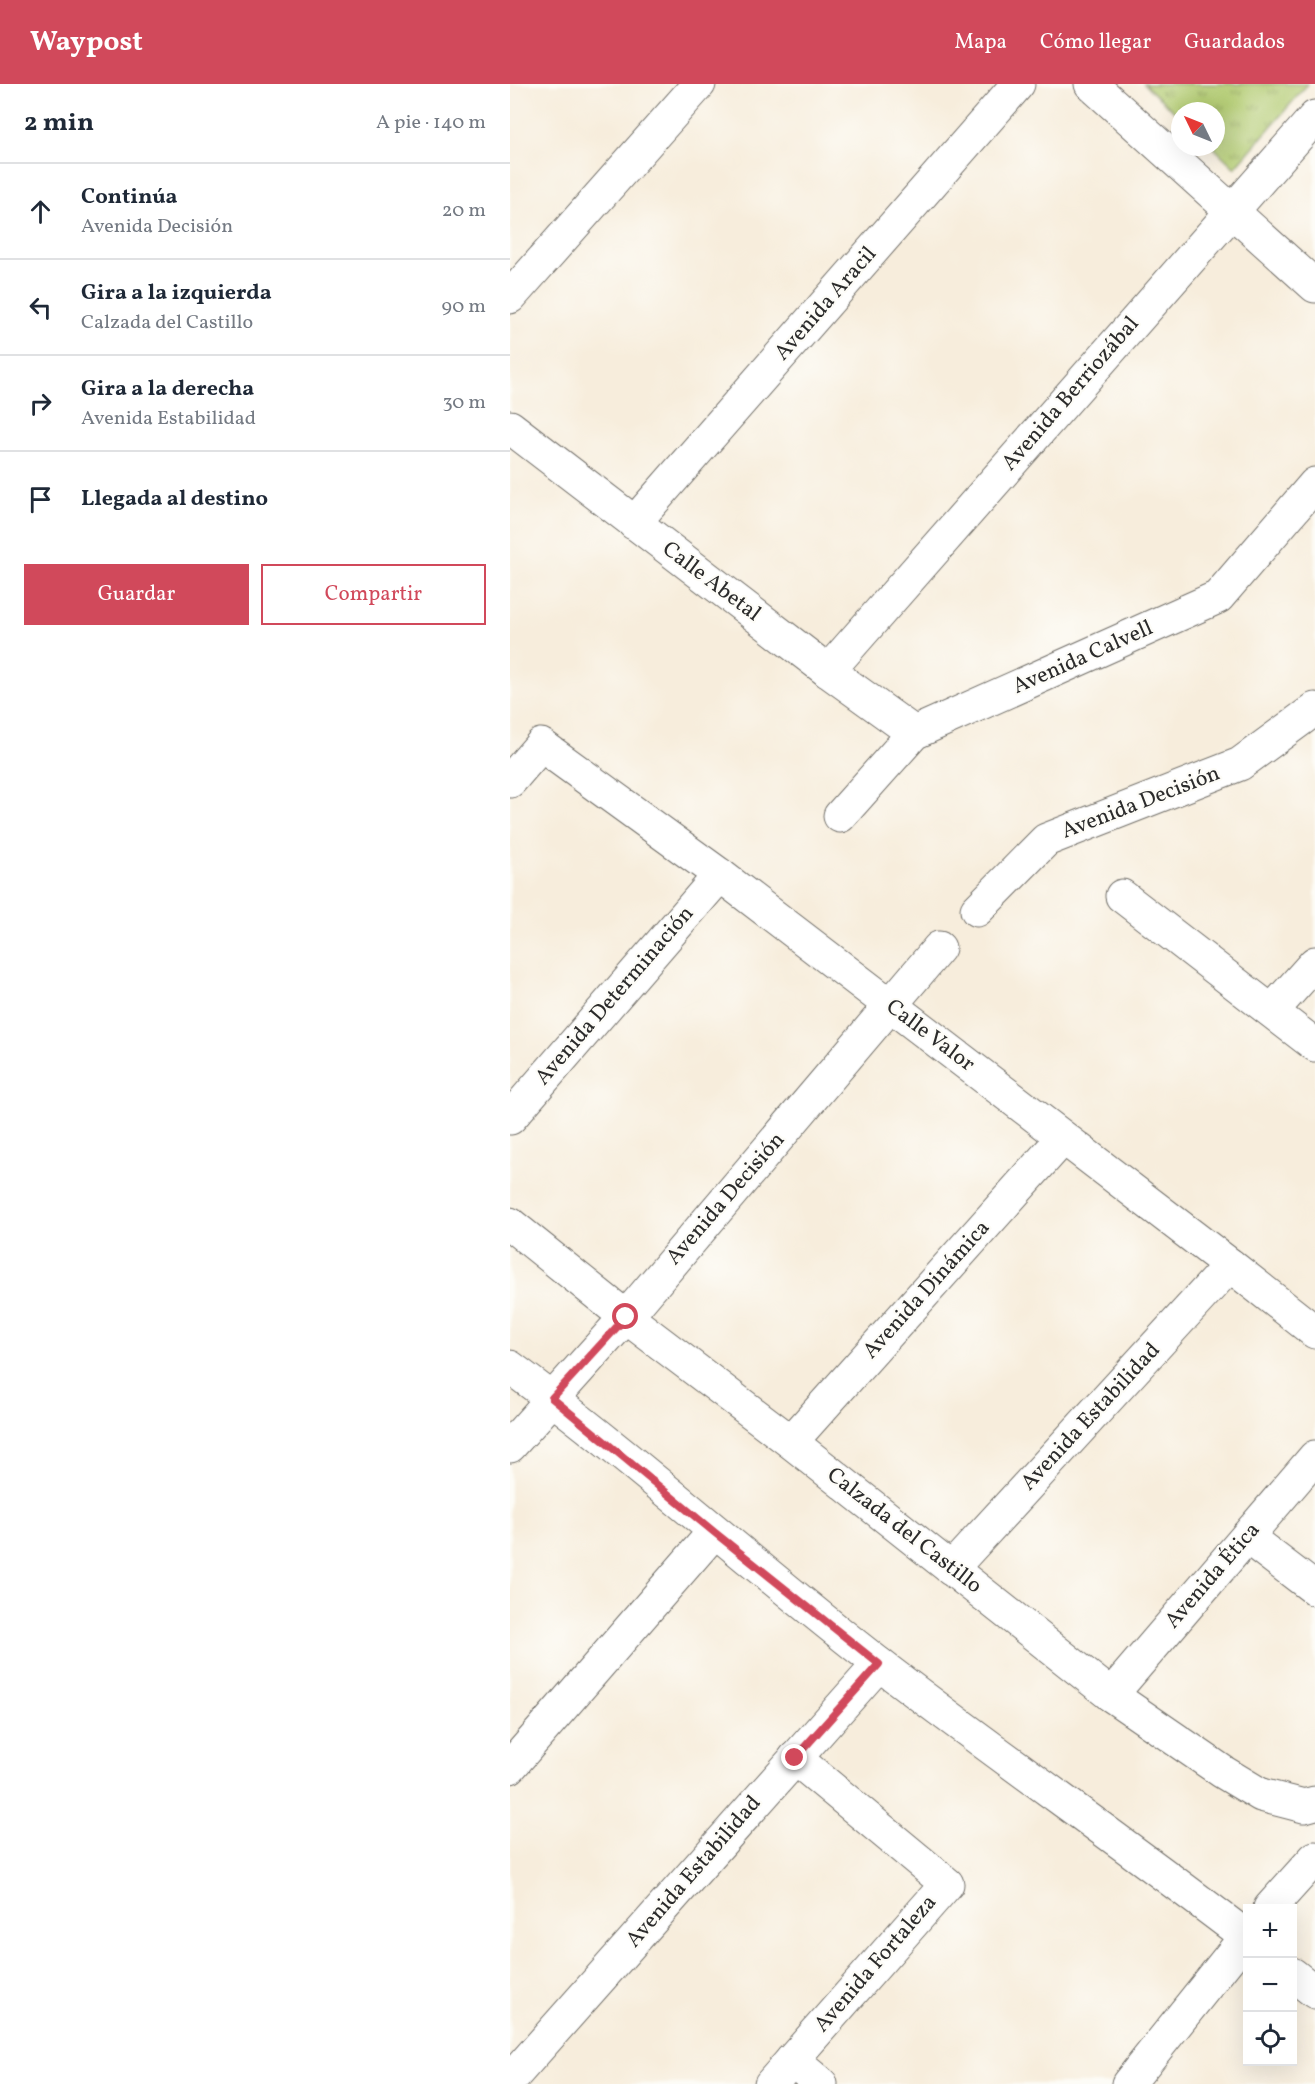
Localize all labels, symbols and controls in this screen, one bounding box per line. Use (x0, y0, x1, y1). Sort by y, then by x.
text: Waypost (30, 23, 143, 62)
text: Mapa (954, 28, 1007, 57)
text: Cómo llegar (1040, 28, 1151, 57)
text: Guardados (1184, 28, 1285, 57)
north arrow (1171, 102, 1225, 156)
text: 2 min (24, 105, 94, 141)
text: A pie · 140 m (376, 109, 486, 137)
text: Continúa (81, 182, 178, 213)
icon: ahead (24, 195, 57, 228)
text: 20 m (442, 197, 486, 225)
text: Avenida Decisión (81, 213, 233, 241)
street label: Avenida Aracil (768, 240, 884, 368)
text: Gira a la izquierda (81, 278, 272, 309)
icon: left (24, 291, 57, 324)
text: 90 m (442, 293, 486, 321)
text: Calzada del Castillo (81, 309, 253, 337)
street label: Avenida Berriozábal (995, 310, 1147, 478)
text: Gira a la derecha (81, 374, 254, 405)
icon: right (24, 387, 57, 420)
text: 30 m (442, 389, 486, 417)
text: Avenida Estabilidad (81, 405, 256, 433)
icon: arrive (24, 483, 57, 516)
text: Llegada al destino (81, 484, 268, 515)
street label: Calle Abetal (655, 535, 767, 629)
button: Guardar (24, 564, 249, 625)
button: Compartir (261, 564, 486, 625)
street label: Avenida Calvell (1008, 613, 1158, 703)
street label: Avenida Decisión (1057, 759, 1225, 847)
street label: Avenida Determinación (528, 900, 702, 1092)
street label: Calle Valor (879, 992, 981, 1080)
street label: Avenida Decisión (659, 1126, 793, 1272)
street label: Avenida Dinámica (856, 1214, 998, 1366)
route start (612, 1303, 638, 1329)
street label: Avenida Estabilidad (1014, 1336, 1168, 1498)
street label: Calzada del Castillo (820, 1460, 988, 1602)
street label: Avenida Ética (1158, 1516, 1268, 1636)
route end (781, 1744, 807, 1770)
street label: Avenida Estabilidad (619, 1789, 769, 1955)
street label: Avenida Fortaleza (807, 1888, 945, 2040)
map controls (1243, 1904, 1297, 2066)
button: + (1243, 1904, 1297, 1958)
button: − (1243, 1958, 1297, 2012)
button: locate (1243, 2012, 1297, 2066)

